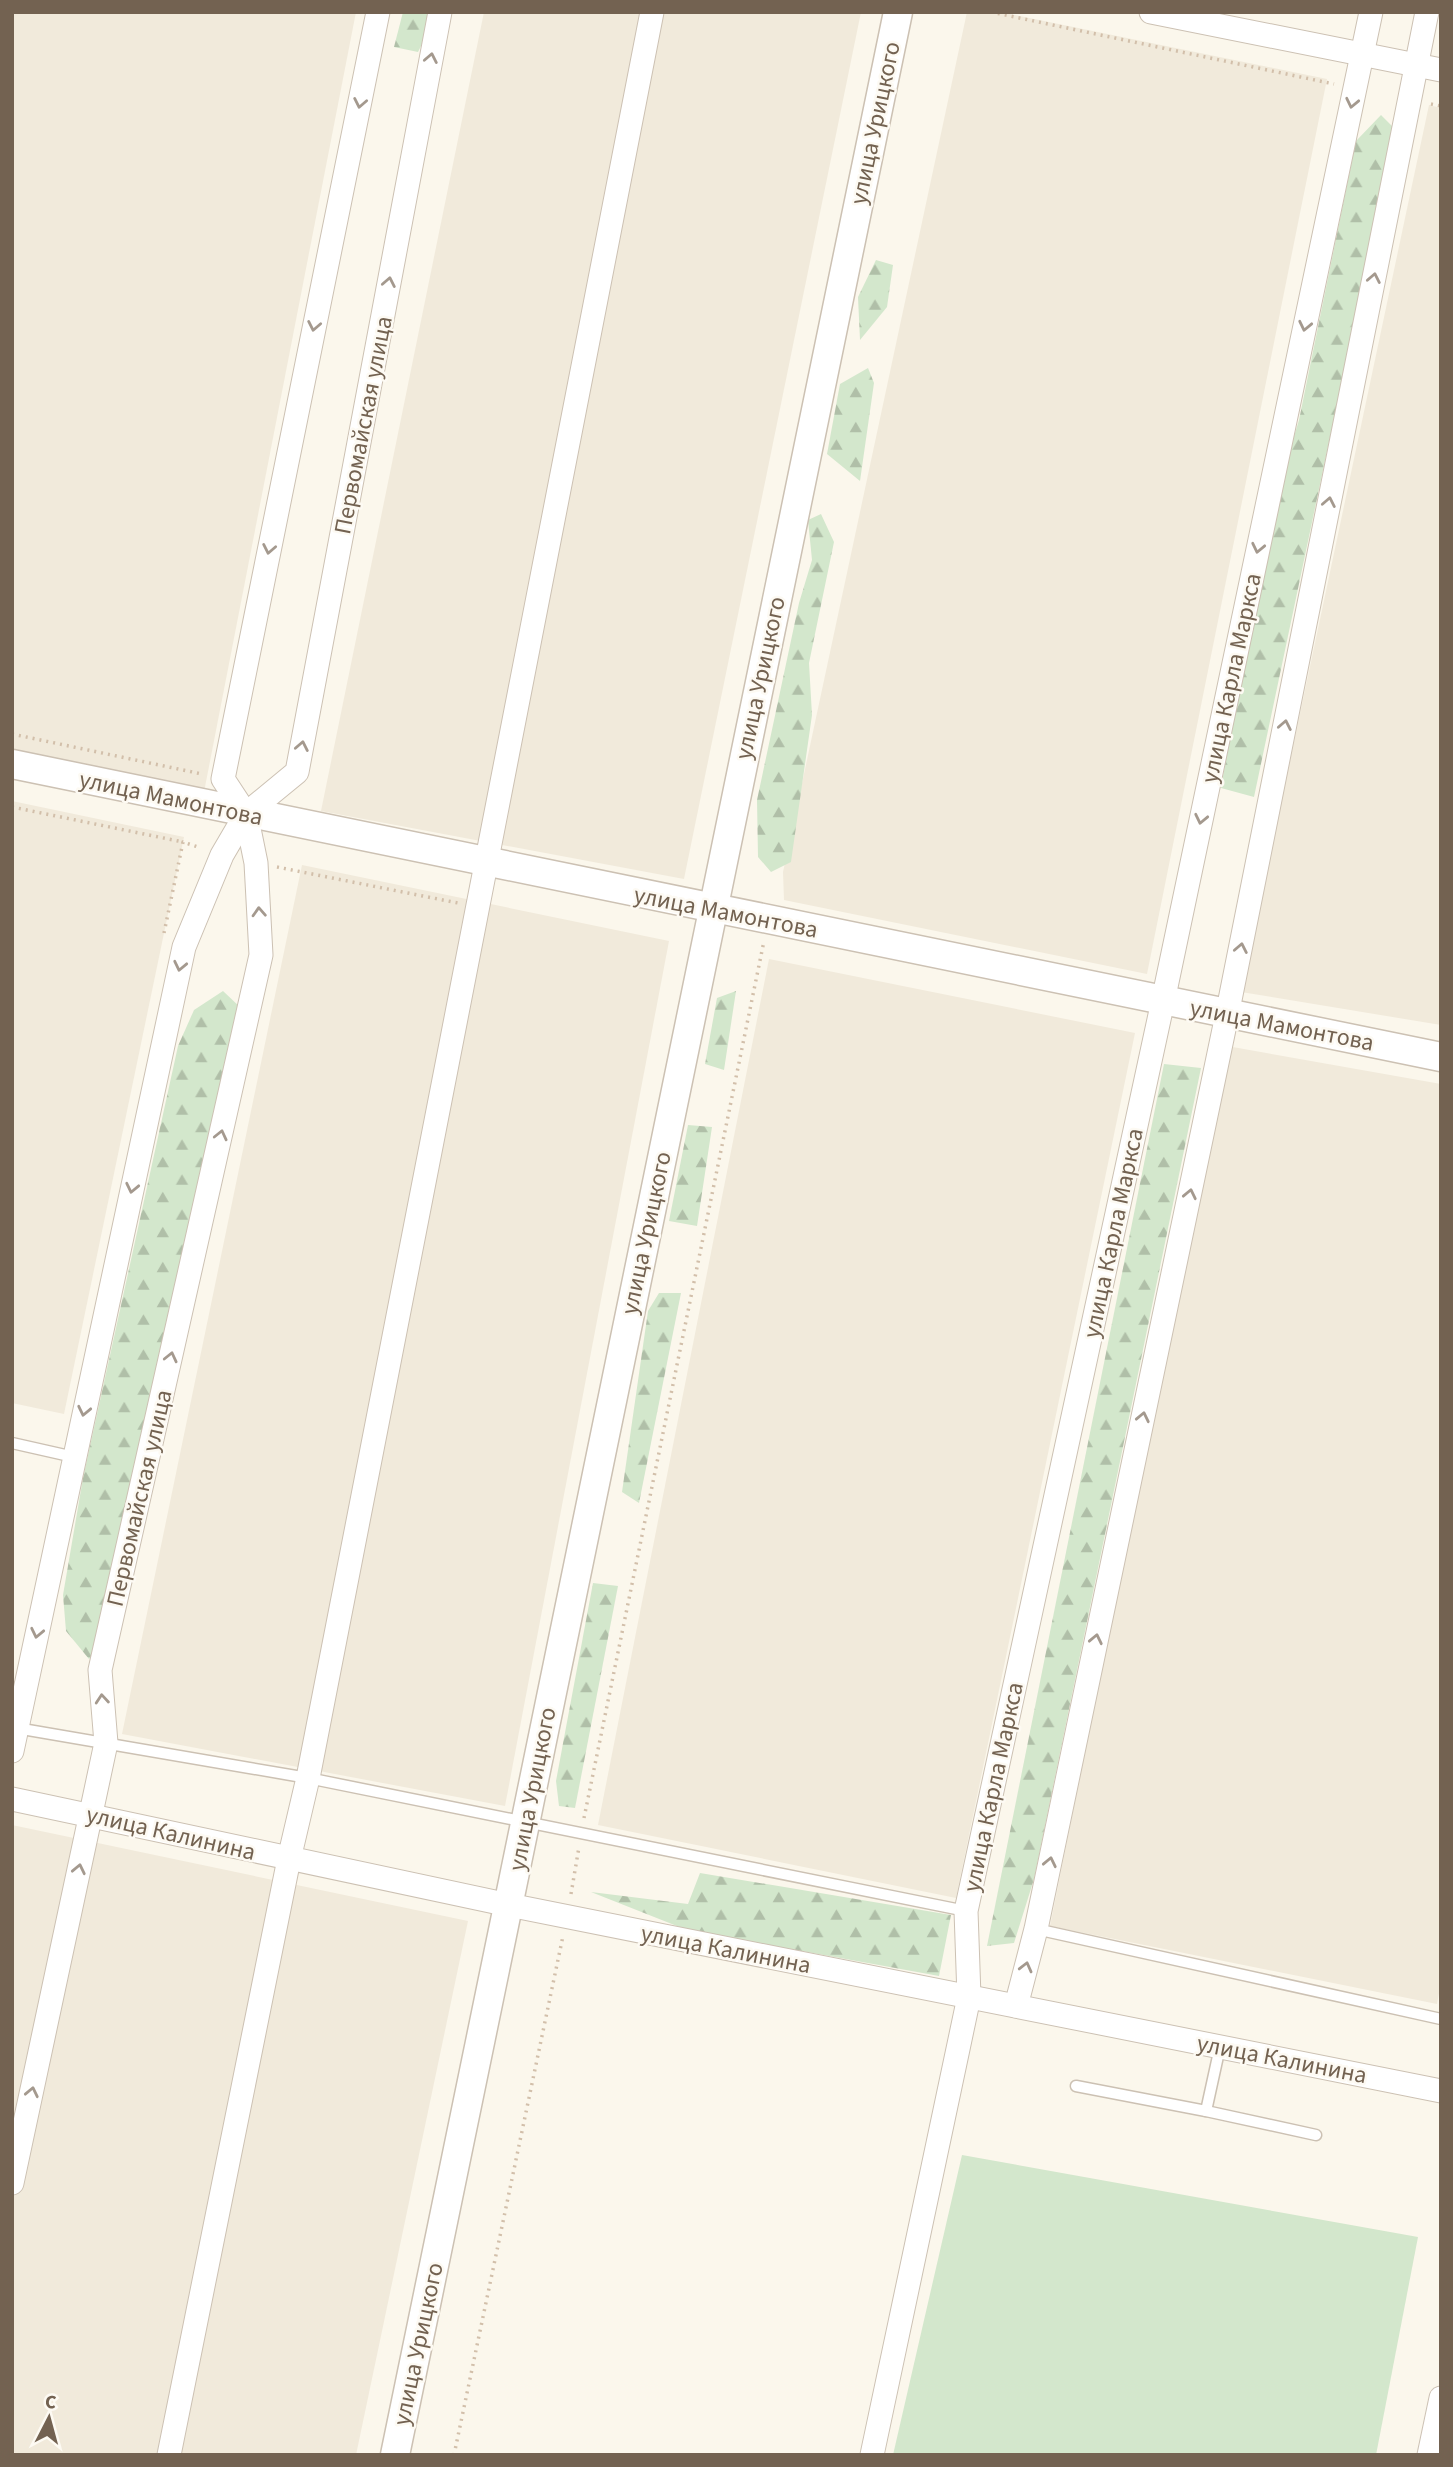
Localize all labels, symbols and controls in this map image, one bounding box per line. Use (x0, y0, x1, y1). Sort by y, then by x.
street label: улица Урицкого (841, 38, 910, 208)
one-way arrow (423, 52, 438, 64)
one-way arrow (353, 97, 368, 109)
one-way arrow (1345, 97, 1360, 109)
one-way arrow (1365, 272, 1380, 284)
one-way arrow (381, 276, 396, 288)
street label: Первомайская улица (325, 313, 402, 537)
one-way arrow (308, 320, 323, 332)
one-way arrow (1298, 320, 1313, 332)
one-way arrow (1321, 496, 1336, 508)
one-way arrow (1252, 542, 1267, 554)
one-way arrow (263, 543, 278, 555)
street label: улица Карла Маркса (1192, 570, 1271, 786)
street label: улица Урицкого (726, 593, 795, 763)
one-way arrow (1277, 719, 1292, 731)
one-way arrow (294, 740, 309, 752)
street label: улица Мамонтова (76, 762, 266, 835)
one-way arrow (1195, 813, 1210, 825)
street label: улица Мамонтова (631, 877, 821, 948)
one-way arrow (251, 906, 266, 917)
one-way arrow (1232, 942, 1247, 954)
one-way arrow (173, 960, 188, 972)
street label: улица Мамонтова (1187, 990, 1377, 1061)
street label: улица Карла Маркса (1074, 1125, 1153, 1341)
one-way arrow (212, 1129, 227, 1141)
street label: улица Урицкого (612, 1148, 681, 1318)
one-way arrow (125, 1182, 140, 1194)
one-way arrow (1181, 1188, 1196, 1200)
one-way arrow (162, 1351, 177, 1363)
street label: Первомайская улица (98, 1386, 181, 1610)
one-way arrow (77, 1405, 92, 1417)
one-way arrow (1135, 1411, 1150, 1423)
one-way arrow (30, 1627, 45, 1639)
one-way arrow (1088, 1633, 1103, 1645)
street label: улица Карла Маркса (954, 1679, 1033, 1895)
one-way arrow (95, 1693, 110, 1704)
street label: улица Урицкого (499, 1704, 565, 1874)
street label: улица Калинина (83, 1797, 259, 1870)
one-way arrow (1041, 1856, 1056, 1868)
one-way arrow (71, 1863, 85, 1875)
street label: улица Калинина (638, 1916, 814, 1983)
one-way arrow (1018, 1962, 1032, 1974)
street label: улица Калинина (1194, 2026, 1370, 2093)
one-way arrow (23, 2086, 38, 2098)
street label: улица Урицкого (384, 2259, 453, 2429)
north arrow (14, 2383, 84, 2453)
text: С (44, 2389, 58, 2417)

